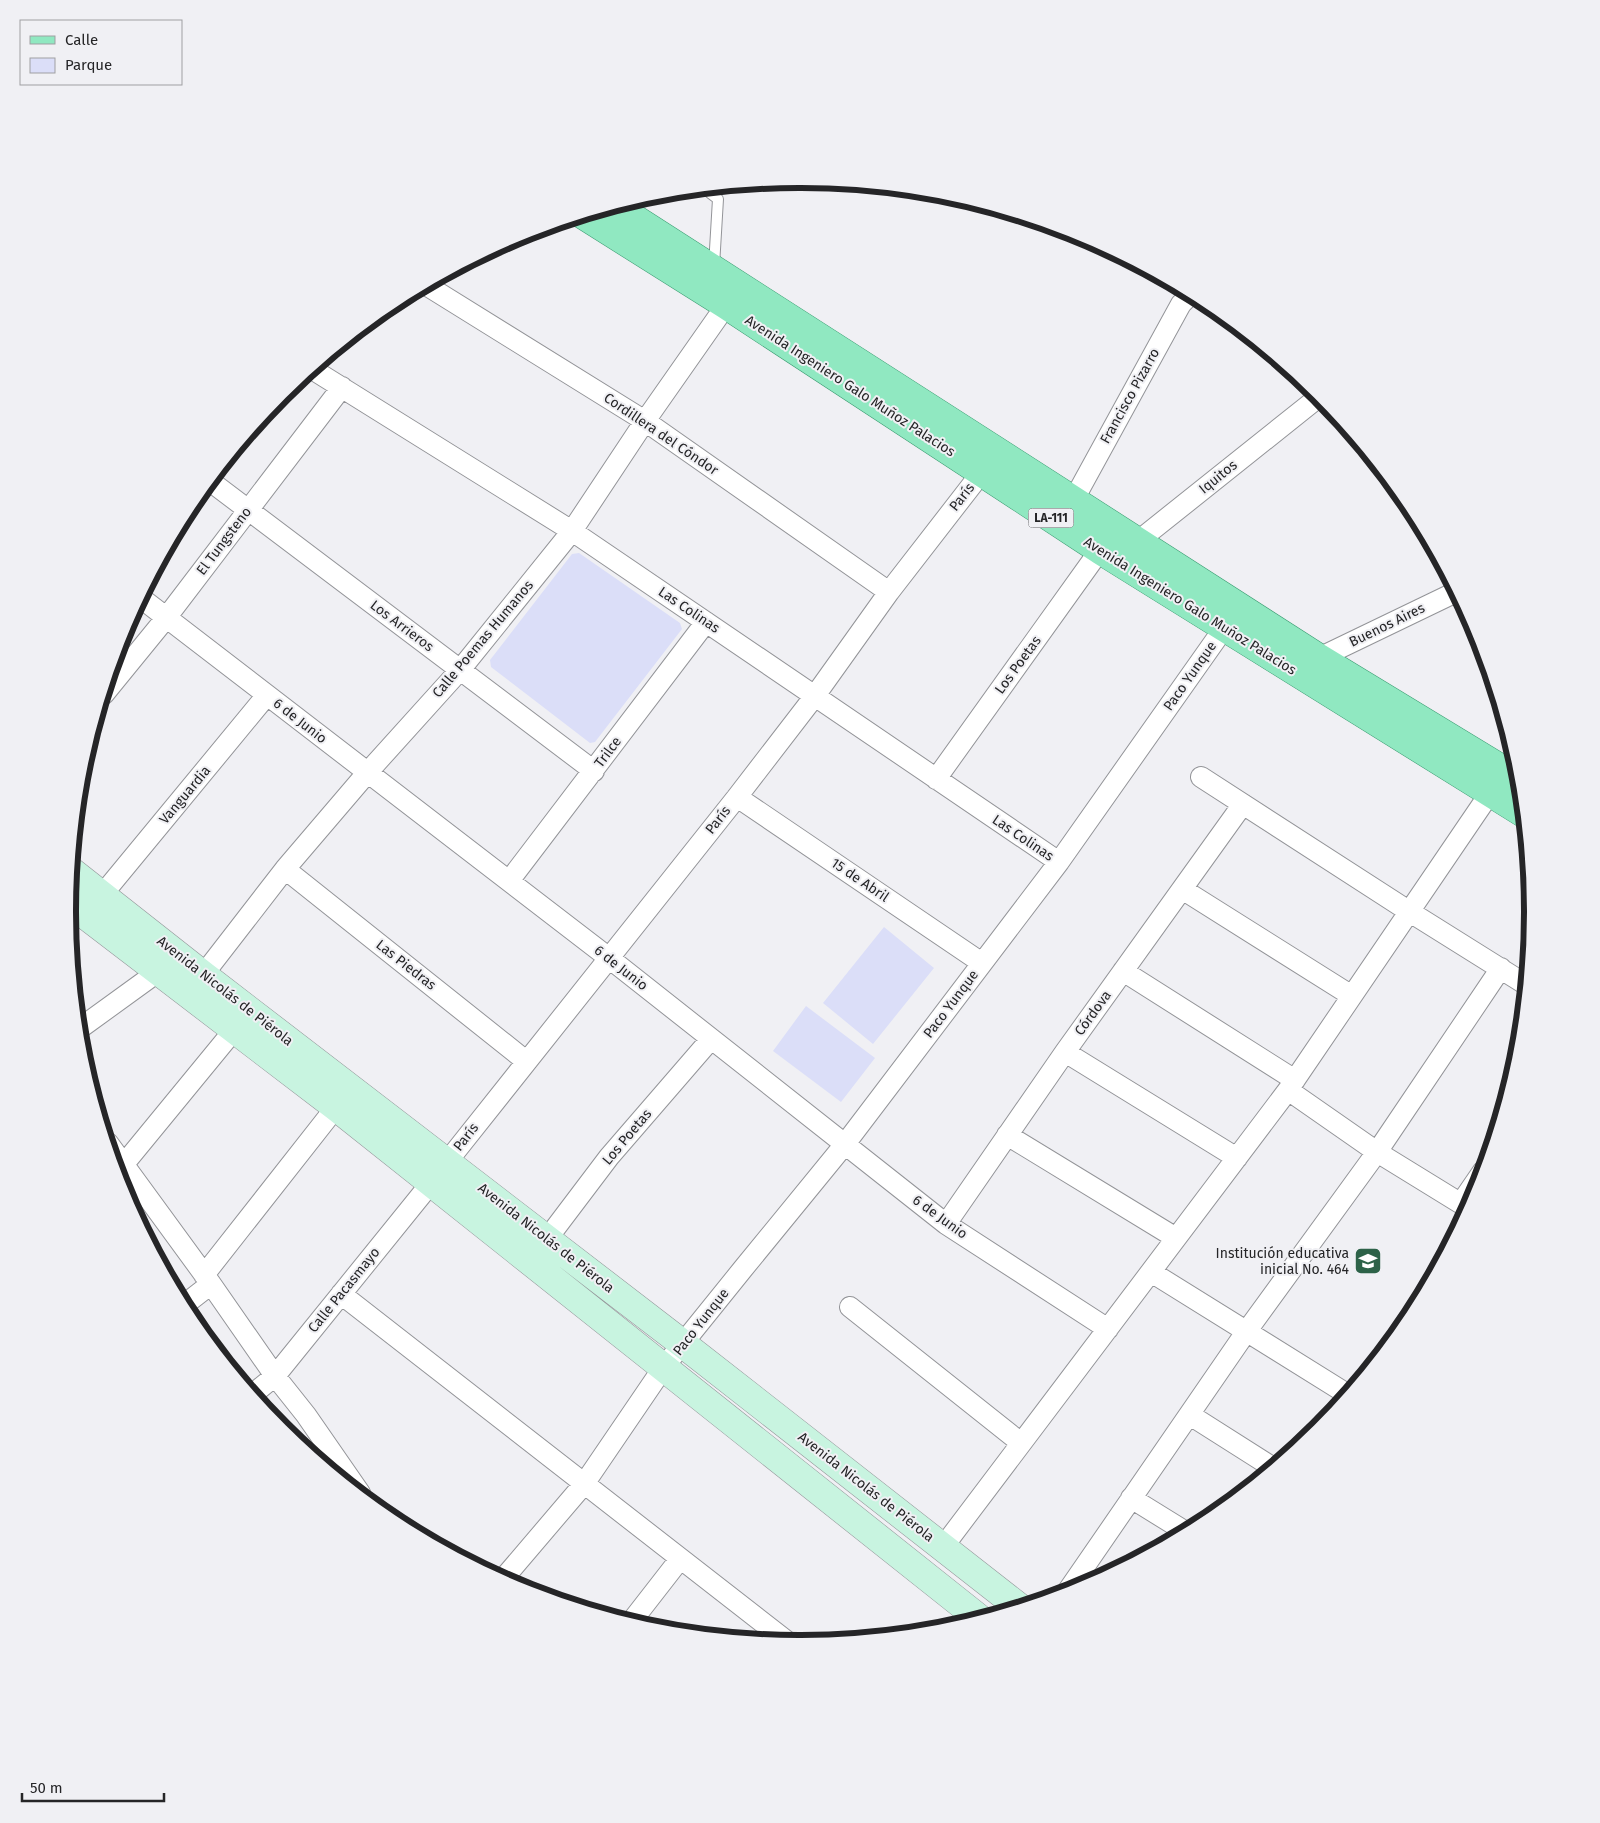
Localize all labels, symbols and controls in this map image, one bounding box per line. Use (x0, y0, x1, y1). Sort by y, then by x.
legend (20, 20, 182, 85)
text: Calle (65, 31, 98, 49)
text: Parque (65, 56, 112, 74)
street label: Avenida Ingeniero Galo Muñoz Palacios (742, 312, 959, 461)
street label: Francisco Pizarro (1097, 345, 1163, 447)
street label: Cordillera del Cóndor (600, 389, 722, 479)
street label: Iquitos (1195, 456, 1241, 497)
street label: París (946, 479, 978, 514)
street label: El Tungsteno (193, 504, 255, 578)
road number: LA-111 (1028, 508, 1074, 528)
street label: Avenida Ingeniero Galo Muñoz Palacios (1081, 533, 1300, 679)
street label: Calle Poemas Humanos (429, 576, 537, 701)
street label: Las Colinas (655, 583, 723, 637)
street label: Los Arrieros (367, 597, 437, 656)
street label: Buenos Aires (1346, 599, 1428, 651)
street label: Los Poetas (991, 632, 1045, 697)
street label: Paco Yunque (1160, 638, 1220, 714)
street label: 6 de Junio (270, 695, 330, 747)
street label: Trilce (591, 733, 625, 771)
street label: Vanguardia (156, 762, 214, 828)
street label: París (702, 802, 734, 837)
street label: Las Colinas (989, 811, 1057, 865)
street label: 15 de Abril (828, 854, 892, 906)
street label: Avenida Nicolás de Piérola (153, 932, 297, 1050)
street label: Las Piedras (373, 936, 440, 994)
street label: 6 de Junio (591, 942, 651, 994)
street label: Paco Yunque (920, 967, 982, 1041)
street label: Córdova (1071, 987, 1115, 1039)
street label: Los Poetas (599, 1105, 656, 1168)
street label: París (450, 1119, 482, 1154)
street label: Avenida Nicolás de Piérola (474, 1179, 618, 1297)
street label: 6 de Junio (909, 1191, 971, 1243)
street label: Calle Pacasmayo (304, 1244, 384, 1336)
place label: Institución educativa inicial No. 464 (1216, 1245, 1350, 1278)
school or university icon: Institución educativa inicial No. 464 (1353, 1246, 1383, 1276)
street label: Paco Yunque (669, 1285, 733, 1359)
street label: Avenida Nicolás de Piérola (794, 1428, 938, 1546)
scale bar (22, 1770, 165, 1802)
text: 50 m (30, 1779, 63, 1797)

